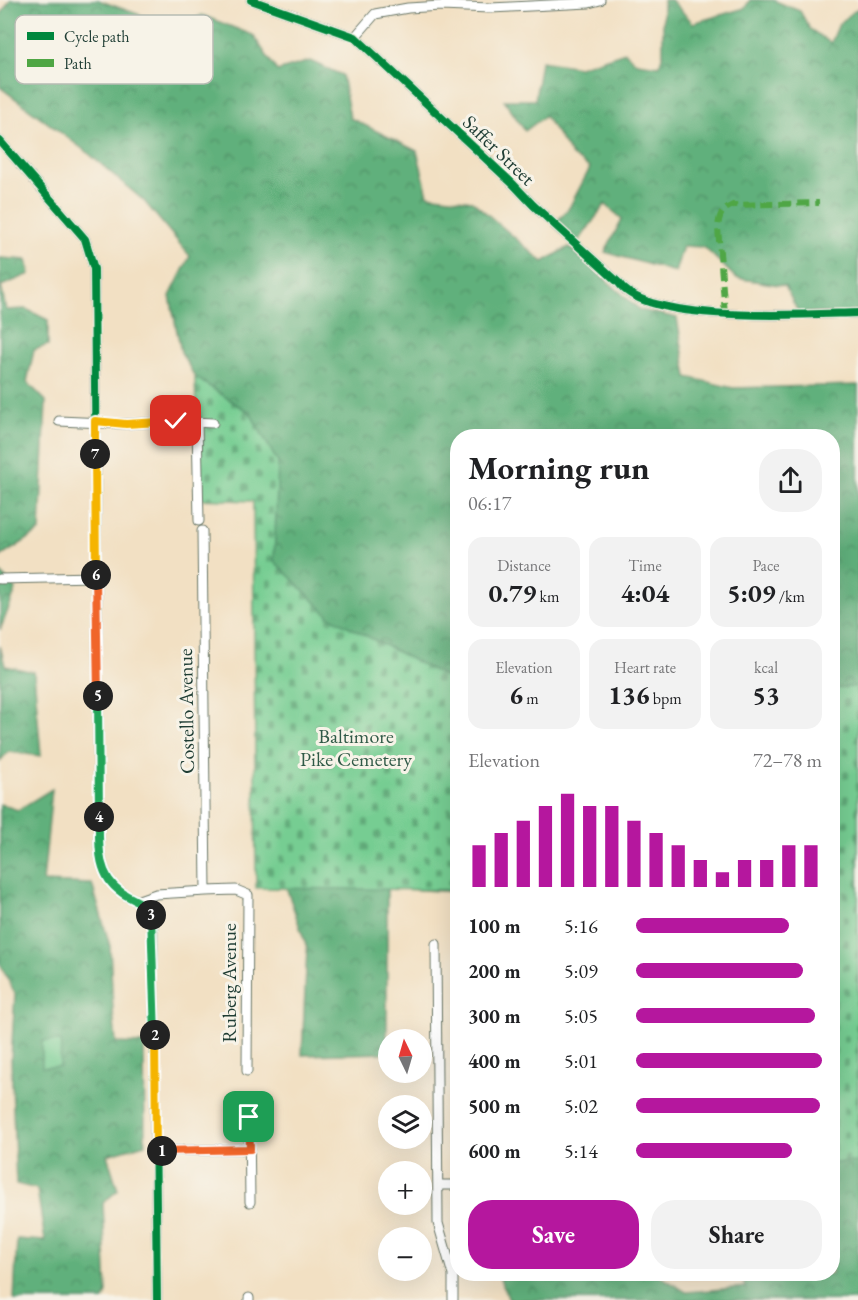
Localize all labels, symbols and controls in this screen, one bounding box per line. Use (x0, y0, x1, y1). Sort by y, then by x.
legend (15, 15, 213, 84)
text: Cycle path (64, 26, 129, 47)
text: Path (64, 53, 92, 74)
street label: Saffer Street (457, 109, 541, 191)
pin (150, 395, 201, 446)
icon: check (159, 404, 192, 437)
pin: 7 (80, 439, 110, 469)
text: 7 (91, 443, 99, 464)
text: Morning run (468, 446, 650, 489)
button: share (759, 449, 822, 512)
text: 06:17 (468, 490, 511, 516)
text: Distance (497, 555, 551, 576)
text: Time (628, 555, 662, 576)
text: Pace (753, 555, 779, 576)
pin: 6 (81, 560, 111, 590)
text: 6 (92, 564, 100, 585)
text: 0.79 (489, 576, 536, 610)
text: 4:04 (621, 576, 669, 610)
text: 5:09 (727, 576, 776, 610)
text: km (536, 586, 559, 607)
text: /km (776, 586, 805, 607)
street label: Costello Avenue (172, 648, 200, 774)
text: Elevation (495, 657, 553, 678)
text: Heart rate (614, 657, 676, 678)
text: kcal (754, 657, 778, 678)
text: 6 (509, 678, 523, 712)
text: 136 (608, 678, 650, 712)
text: 53 (752, 678, 780, 712)
pin: 5 (83, 681, 113, 711)
text: 5 (94, 685, 102, 706)
text: m (523, 688, 539, 709)
text: bpm (650, 688, 682, 709)
park label: Baltimore Pike Cemetery (300, 723, 412, 772)
text: Elevation (468, 747, 540, 773)
text: 72–78 m (753, 747, 822, 773)
pin: 4 (84, 802, 114, 832)
text: 4 (95, 806, 103, 827)
pin: 3 (136, 900, 166, 930)
text: 3 (147, 904, 155, 925)
text: 100 m (468, 913, 521, 939)
text: 5:16 (564, 913, 598, 939)
street label: Ruberg Avenue (216, 923, 242, 1043)
text: 200 m (468, 958, 521, 984)
text: 5:09 (564, 958, 598, 984)
text: 300 m (468, 1003, 521, 1029)
text: 5:05 (564, 1003, 598, 1029)
pin: 2 (140, 1020, 170, 1050)
text: 2 (151, 1024, 159, 1045)
north arrow (378, 1029, 432, 1083)
map controls (378, 1029, 432, 1281)
text: 400 m (468, 1048, 521, 1074)
text: 5:01 (564, 1048, 598, 1074)
pin (223, 1091, 274, 1142)
text: 500 m (468, 1093, 521, 1119)
text: 5:02 (564, 1093, 598, 1119)
button: layers (378, 1095, 432, 1149)
icon: arrive (232, 1100, 265, 1133)
pin: 1 (147, 1136, 177, 1166)
text: 600 m (468, 1138, 521, 1164)
text: 5:14 (564, 1138, 598, 1164)
text: 1 (158, 1140, 166, 1161)
button: + (378, 1161, 432, 1215)
button: Save (468, 1200, 639, 1269)
button: Share (651, 1200, 822, 1269)
button: − (378, 1227, 432, 1281)

